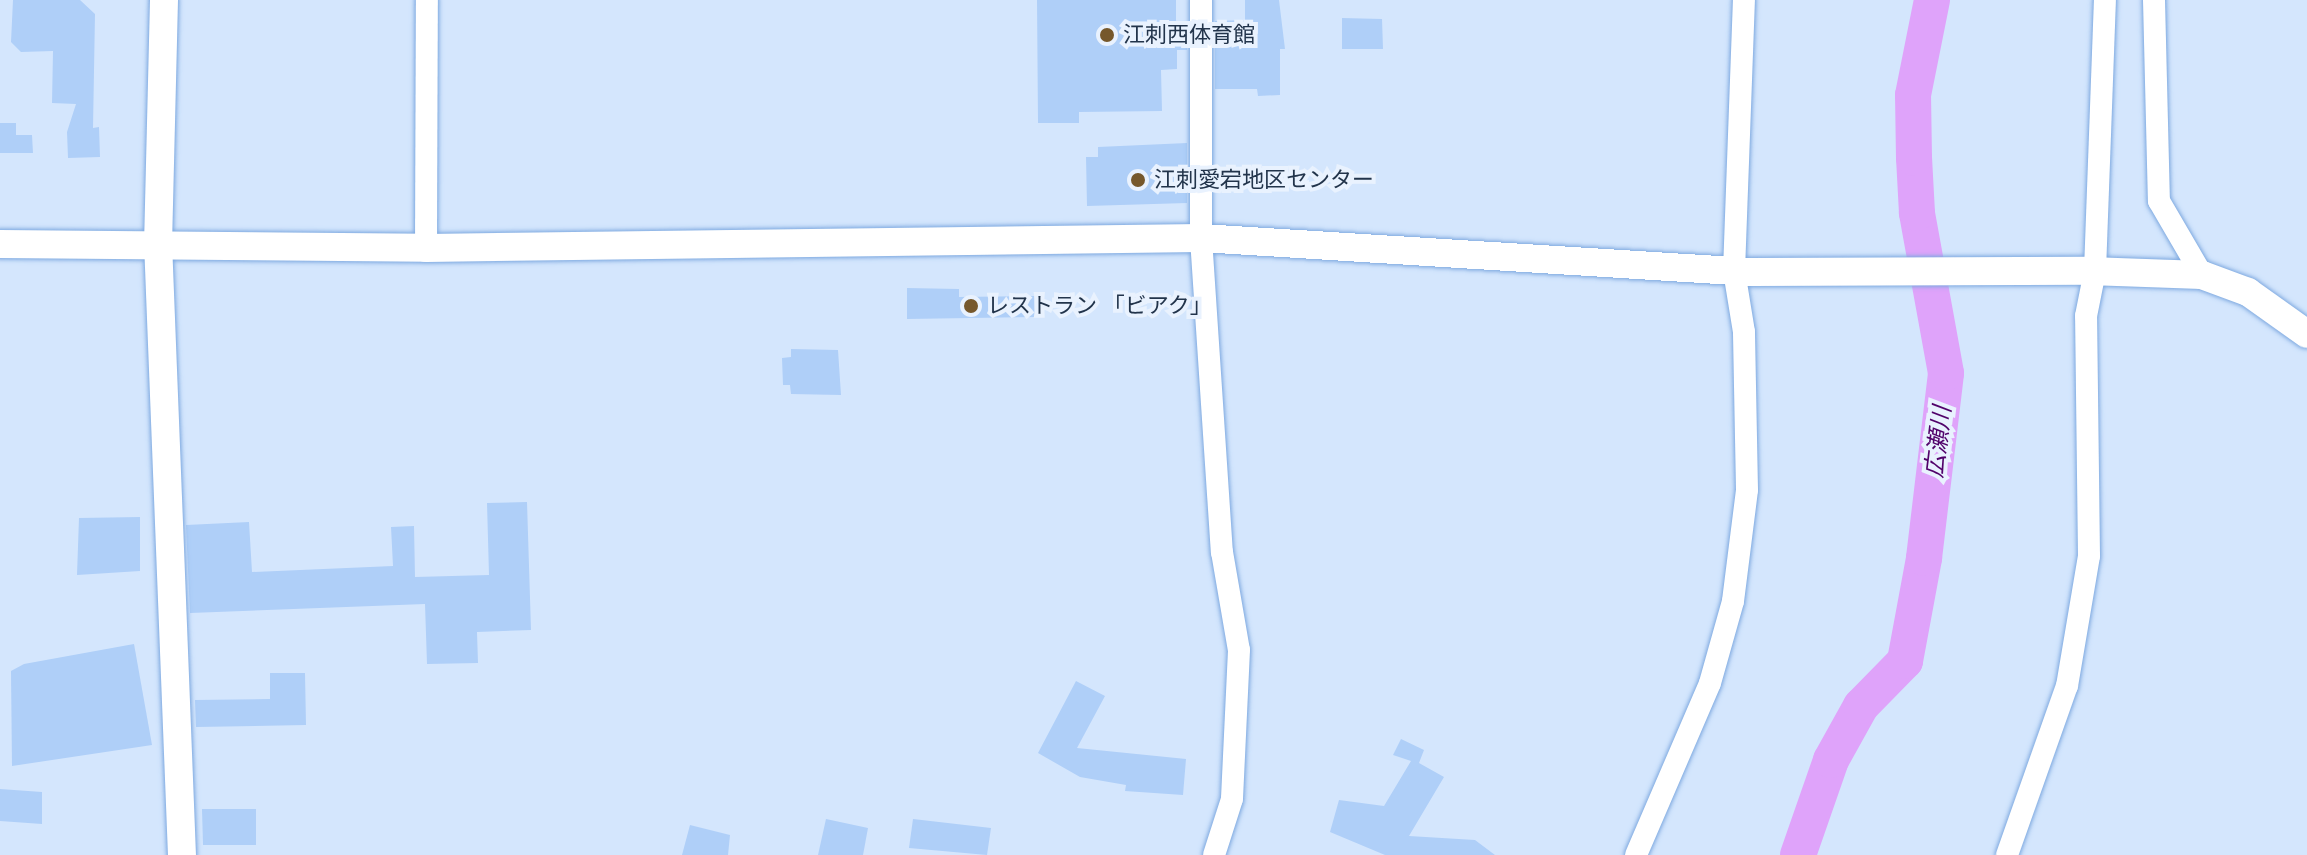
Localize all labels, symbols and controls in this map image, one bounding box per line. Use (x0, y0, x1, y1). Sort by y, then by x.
place label: 江刺西体育館 (1123, 22, 1255, 48)
marker: 江刺西体育館 (1098, 26, 1116, 44)
place label: 江刺愛宕地区センター (1154, 167, 1374, 193)
marker: 江刺愛宕地区センター (1129, 171, 1147, 189)
place label: レストラン 「ビアク」 (987, 293, 1213, 319)
marker: レストラン 「ビアク」 (962, 297, 980, 315)
water label: 広瀬川 (1919, 405, 1957, 479)

